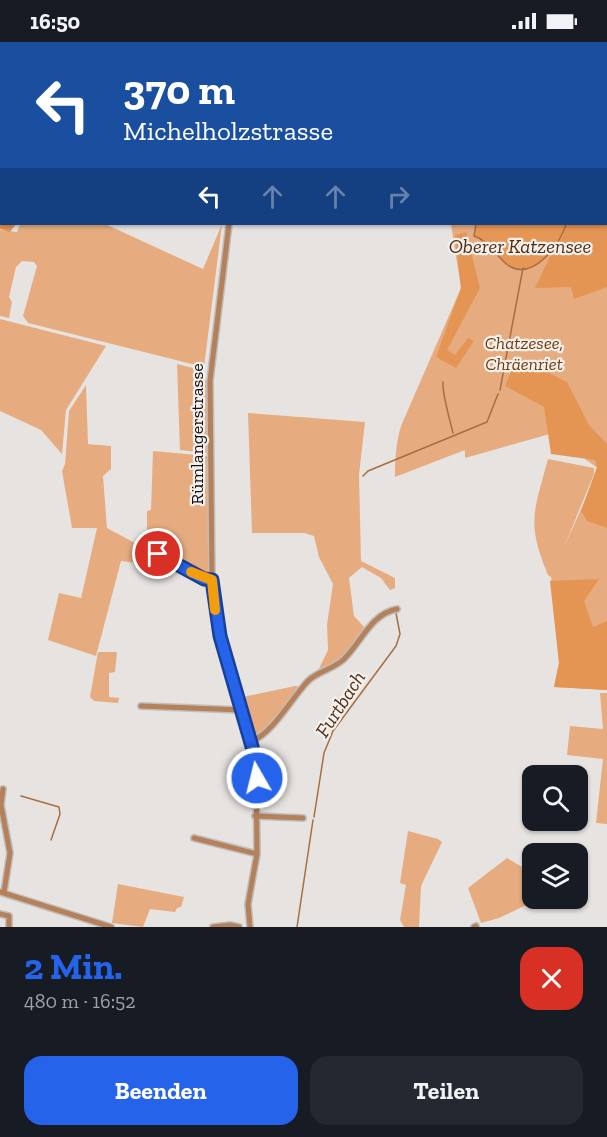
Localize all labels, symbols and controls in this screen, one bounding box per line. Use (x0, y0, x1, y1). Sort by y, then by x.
text: 16:50 (30, 8, 80, 35)
text: 370 m (123, 64, 235, 115)
icon: left (24, 66, 102, 144)
text: Michelholzstrasse (123, 115, 333, 147)
icon: left (193, 180, 226, 213)
icon: ahead (256, 180, 289, 213)
icon: ahead (319, 180, 352, 213)
icon: right (382, 180, 415, 213)
water label: Oberer Katzensee (449, 234, 591, 258)
park label: Chatzesee, Chräenriet (485, 332, 563, 375)
street label: Rümlangerstrasse (186, 363, 208, 505)
pin (132, 528, 183, 579)
icon: arrive (141, 537, 174, 570)
water label: Furtbach (310, 666, 370, 742)
position arrow (225, 746, 289, 810)
map controls (522, 765, 588, 909)
button: search (522, 765, 588, 831)
button: layers (522, 843, 588, 909)
text: 2 Min. (24, 945, 123, 988)
button: close (520, 947, 583, 1010)
text: 480 m · 16:52 (24, 989, 136, 1013)
button: Beenden (24, 1056, 298, 1125)
button: Teilen (310, 1056, 583, 1125)

